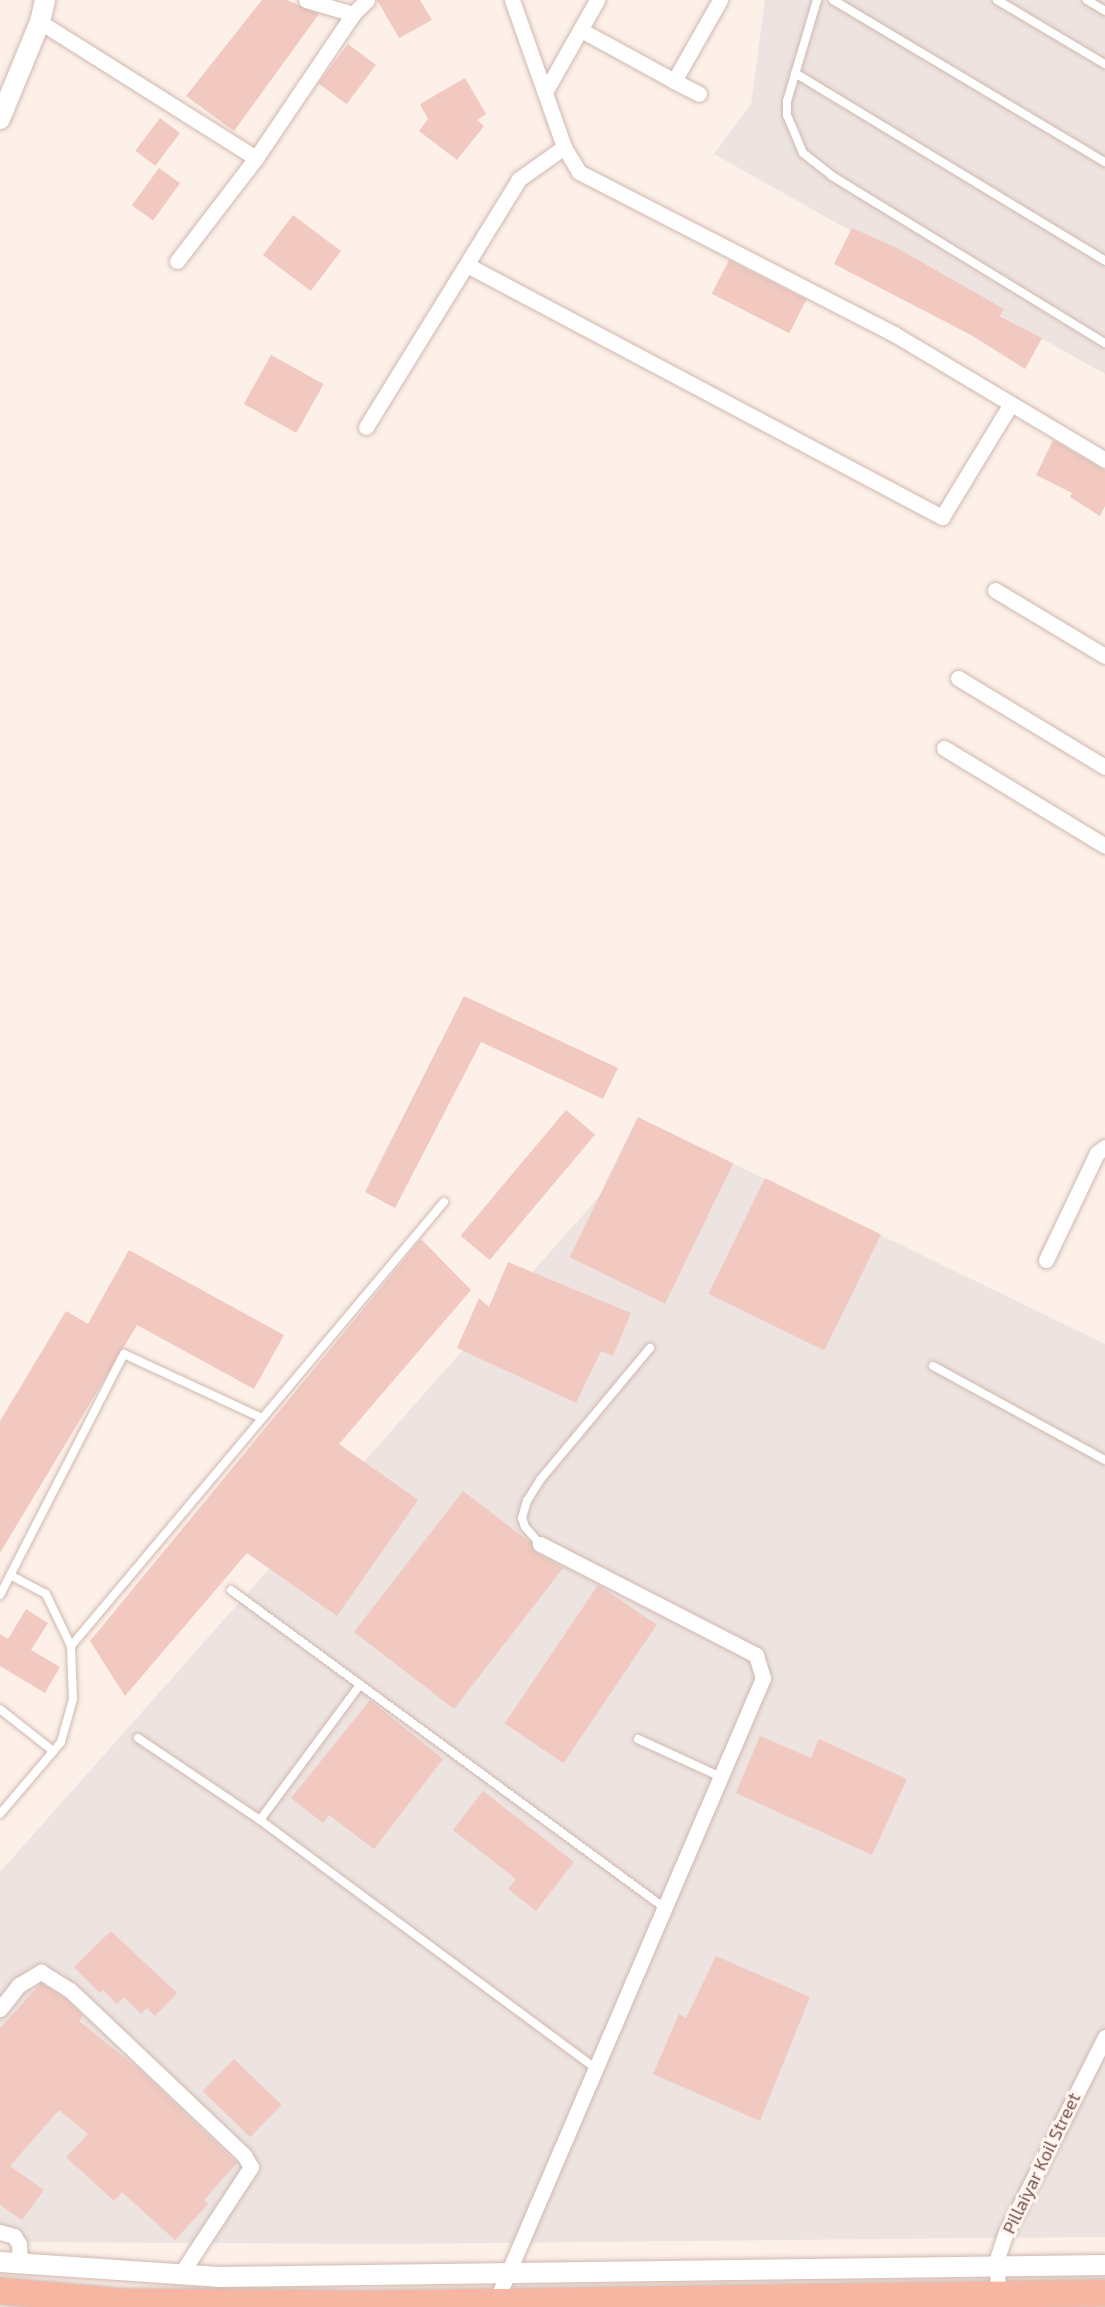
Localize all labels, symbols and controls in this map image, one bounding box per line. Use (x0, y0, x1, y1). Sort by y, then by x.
street label: Pillaiyar Koil Street (997, 2089, 1085, 2237)

